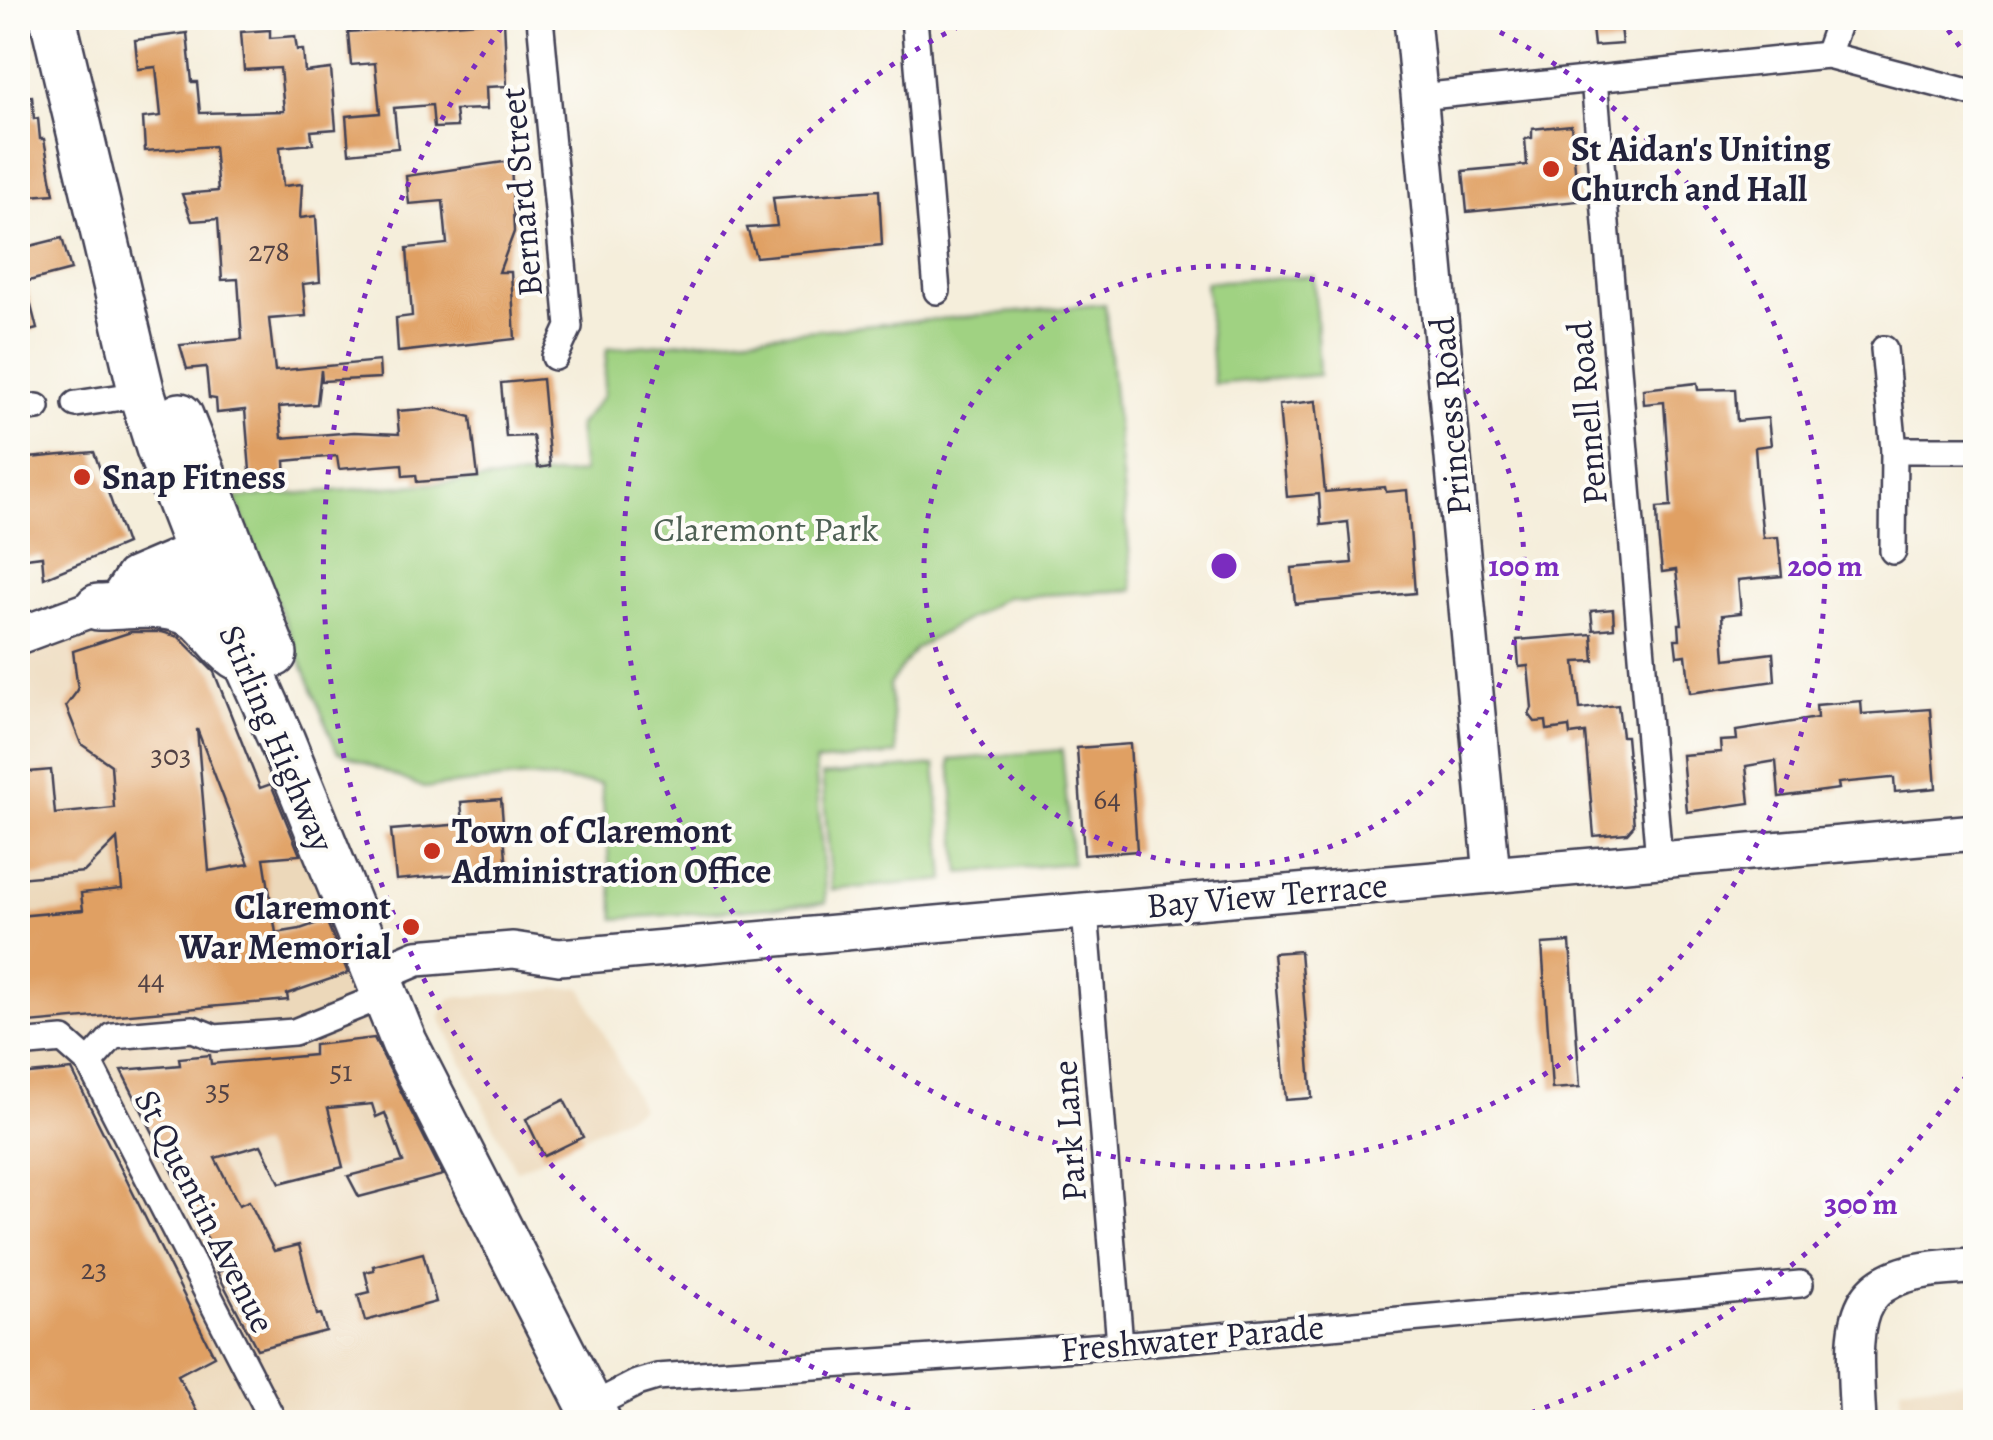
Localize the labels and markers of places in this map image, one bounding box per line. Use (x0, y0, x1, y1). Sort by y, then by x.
place label: St Aidan's Uniting Church and Hall (1571, 125, 1831, 213)
marker: St Aidan's Uniting Church and Hall (1540, 158, 1562, 180)
place label: Snap Fitness (102, 453, 286, 501)
marker: Snap Fitness (71, 466, 93, 488)
centre of rings (1206, 548, 1242, 584)
place label: Town of Claremont Administration Office (451, 807, 771, 895)
marker: Town of Claremont Administration Office (421, 840, 443, 862)
place label: Claremont War Memorial (178, 883, 391, 971)
marker: Claremont War Memorial (400, 916, 422, 938)

